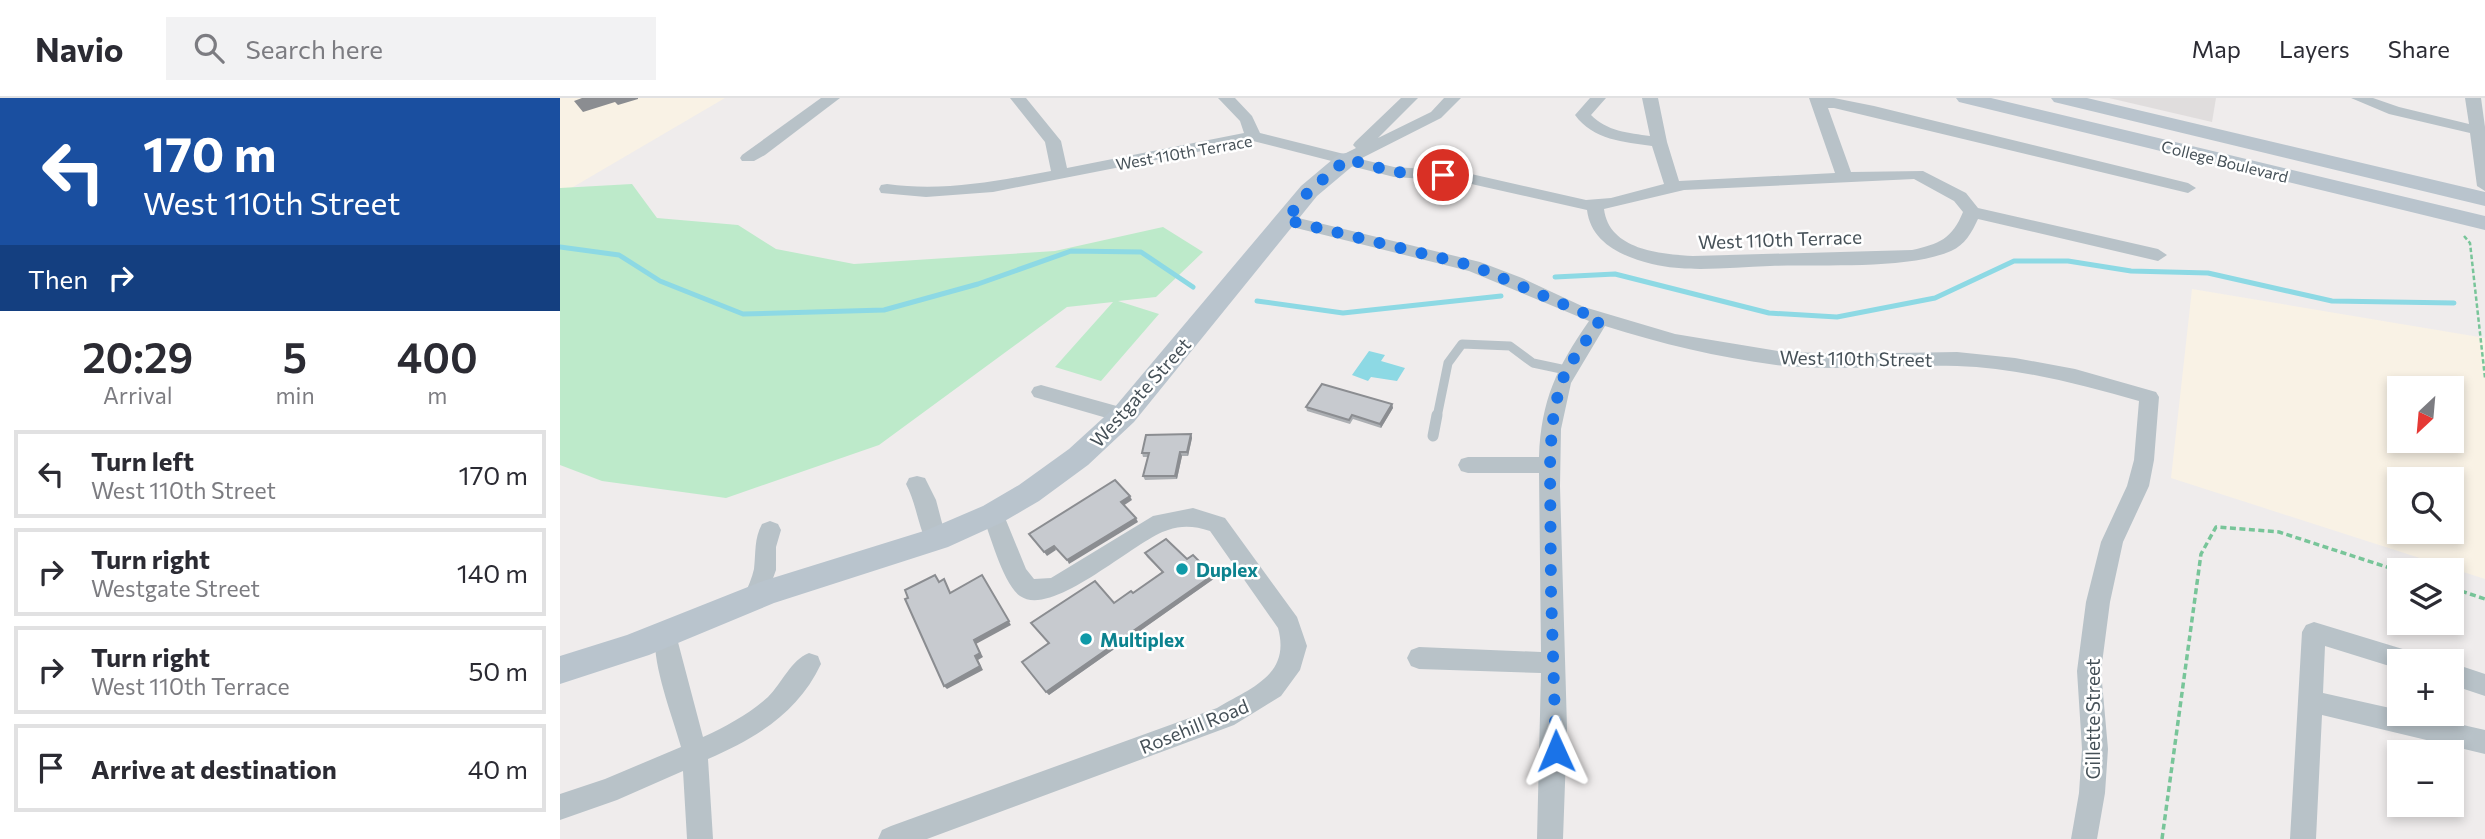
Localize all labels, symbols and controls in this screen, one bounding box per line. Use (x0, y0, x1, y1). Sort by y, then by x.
search box (166, 17, 656, 80)
text: Navio (35, 28, 124, 69)
icon: search (190, 29, 228, 67)
text: Search here (246, 33, 383, 64)
text: Map (2192, 34, 2241, 63)
text: Layers (2279, 34, 2350, 63)
text: Share (2388, 34, 2450, 63)
text: 170 m (143, 122, 276, 182)
icon: left (28, 126, 119, 217)
street label: West 110th Terrace (1114, 131, 1254, 173)
street label: College Boulevard (2160, 136, 2290, 186)
pin (1413, 145, 1473, 205)
icon: arrive (1424, 156, 1462, 194)
text: West 110th Street (143, 182, 400, 222)
street label: West 110th Terrace (1698, 225, 1862, 253)
icon: right (102, 259, 140, 297)
text: Then (28, 263, 88, 294)
text: 20:29 (82, 330, 193, 382)
text: 5 (283, 330, 307, 382)
text: 400 (397, 330, 478, 382)
street label: Westgate Street (1085, 332, 1195, 452)
street label: West 110th Street (1779, 345, 1933, 371)
north arrow (2387, 376, 2464, 453)
map controls (2387, 376, 2464, 817)
text: Arrival (103, 381, 173, 409)
text: min (275, 381, 315, 409)
text: m (427, 381, 447, 409)
text: Turn left (91, 445, 194, 476)
icon: left (32, 455, 70, 493)
text: 170 m (459, 459, 528, 490)
button: search (2387, 467, 2464, 544)
text: West 110th Street (91, 476, 276, 504)
text: Turn right (91, 543, 210, 574)
icon: right (32, 553, 70, 591)
text: 140 m (457, 557, 528, 588)
place label: Duplex (1196, 558, 1258, 581)
button: layers (2387, 558, 2464, 635)
marker: Duplex (1174, 561, 1190, 577)
text: Westgate Street (91, 574, 260, 602)
place label: Multiplex (1100, 628, 1185, 651)
marker: Multiplex (1078, 631, 1094, 647)
text: Turn right (91, 641, 210, 672)
button: + (2387, 649, 2464, 726)
icon: right (32, 651, 70, 689)
text: 50 m (468, 655, 528, 686)
street label: Gillette Street (2081, 658, 2104, 780)
text: West 110th Terrace (91, 672, 290, 700)
street label: Rosehill Road (1136, 694, 1252, 758)
position arrow (1519, 714, 1593, 788)
button: − (2387, 740, 2464, 817)
icon: arrive (32, 749, 70, 787)
text: Arrive at destination (91, 753, 337, 784)
text: 40 m (468, 753, 528, 784)

